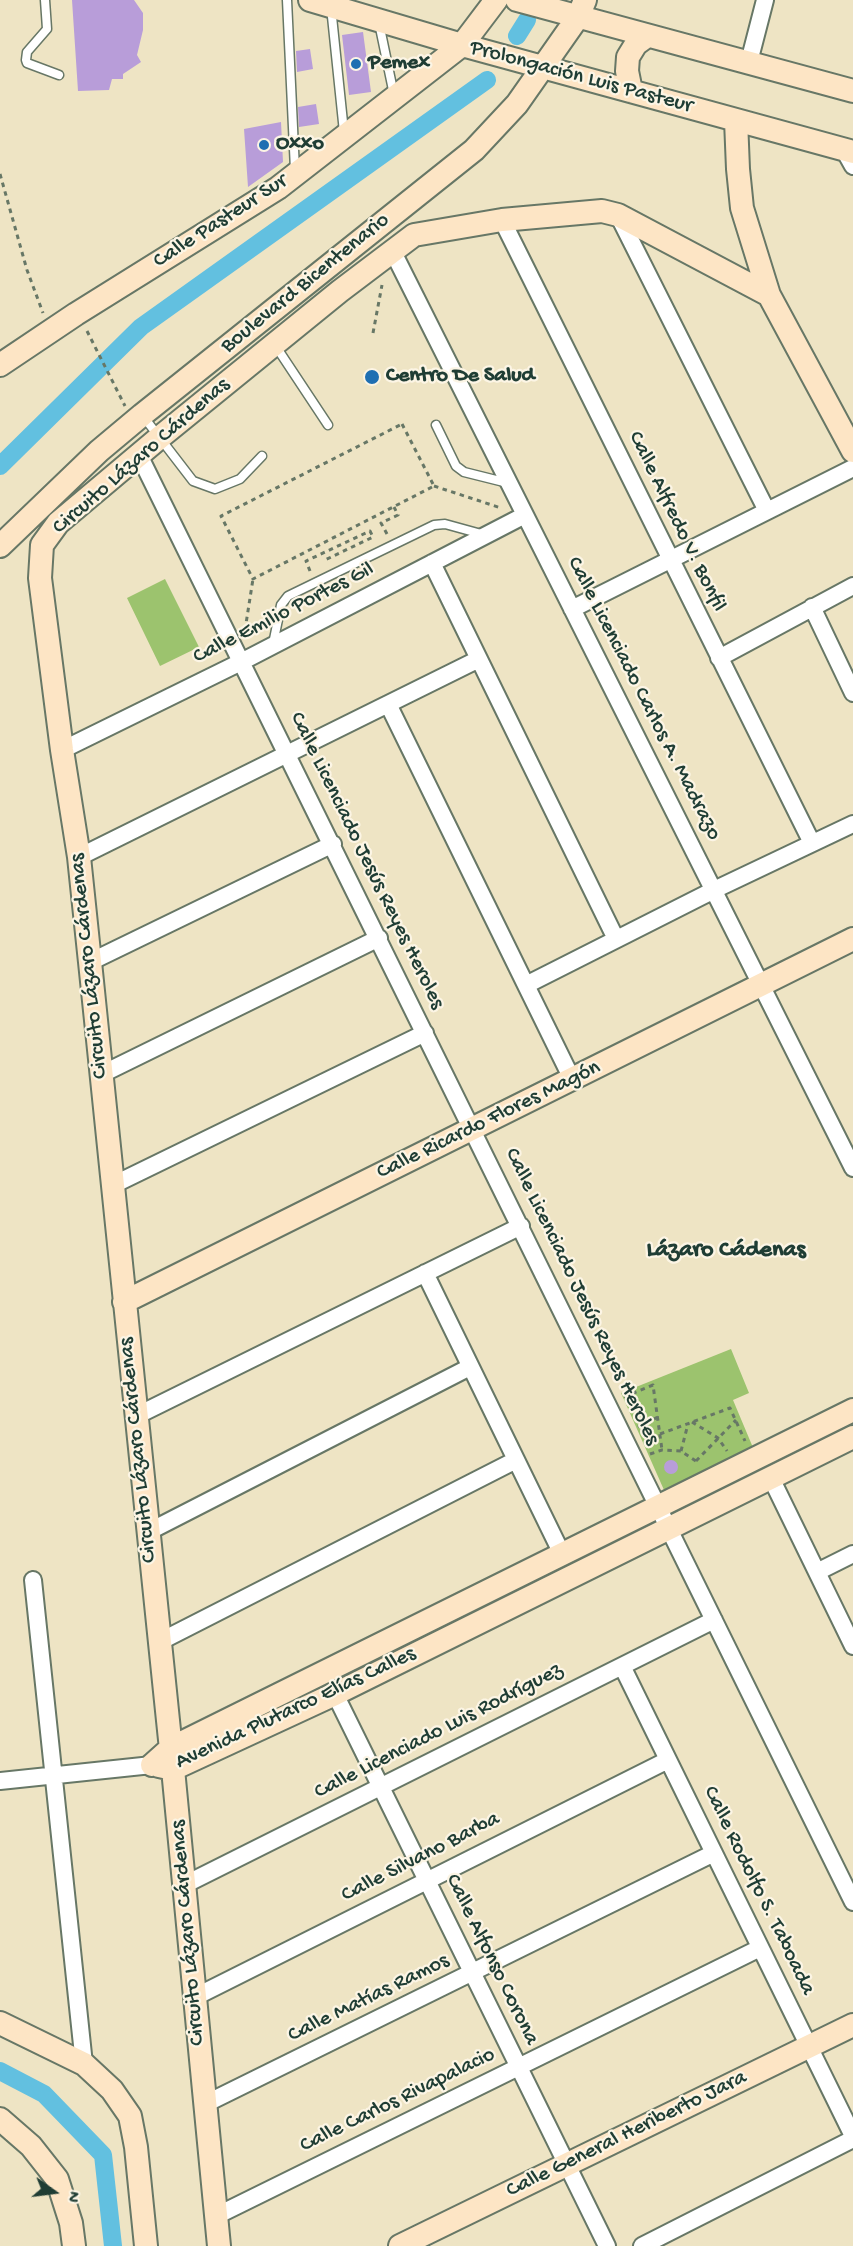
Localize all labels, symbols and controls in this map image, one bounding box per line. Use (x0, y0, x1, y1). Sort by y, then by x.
street label: Prolongación Luis Pasteur (467, 36, 695, 120)
place label: Pemex (368, 51, 430, 77)
marker: Pemex (349, 57, 363, 71)
place label: Oxxo (276, 132, 324, 158)
marker: Oxxo (257, 138, 271, 152)
street label: Calle Pasteur Sur (149, 169, 293, 275)
street label: Boulevard Bicentenario (216, 208, 396, 360)
place label: Centro De Salud (386, 364, 535, 390)
marker: Centro De Salud (363, 368, 381, 386)
street label: Circuito Lázaro Cárdenas (48, 373, 236, 541)
street label: Calle Alfredo V. Bonfil (621, 427, 731, 617)
street label: Calle Licenciado Carlos A. Madrazo (560, 553, 726, 845)
street label: Calle Emilio Portes Gil (189, 557, 379, 671)
street label: Calle Licenciado Jesús Reyes Heroles (282, 708, 450, 1014)
street label: Circuito Lázaro Cárdenas (65, 852, 115, 1080)
street label: Calle Ricardo Flores Magón (373, 1055, 605, 1187)
street label: Calle Licenciado Jesús Reyes Heroles (497, 1144, 665, 1450)
district label: Lázaro Cádenas (646, 1237, 806, 1265)
street label: Circuito Lázaro Cárdenas (114, 1336, 164, 1564)
street label: Avenida Plutarco Elías Calles (172, 1642, 420, 1776)
street label: Calle Licenciado Luis Rodríguez (310, 1658, 568, 1806)
street label: Calle Rodolfo S. Taboada (696, 1782, 820, 2000)
street label: Calle Silvano Barba (337, 1807, 505, 1909)
street label: Circuito Lázaro Cárdenas (166, 1819, 212, 2047)
street label: Calle Alfonso Corona (438, 1870, 544, 2050)
street label: Calle Matías Ramos (284, 1949, 454, 2049)
street label: Calle Carlos Rivapalacio (296, 2042, 500, 2160)
street label: Calle General Heriberto Jara (502, 2065, 752, 2205)
north arrow (24, 2162, 84, 2222)
text: N (61, 2189, 82, 2204)

